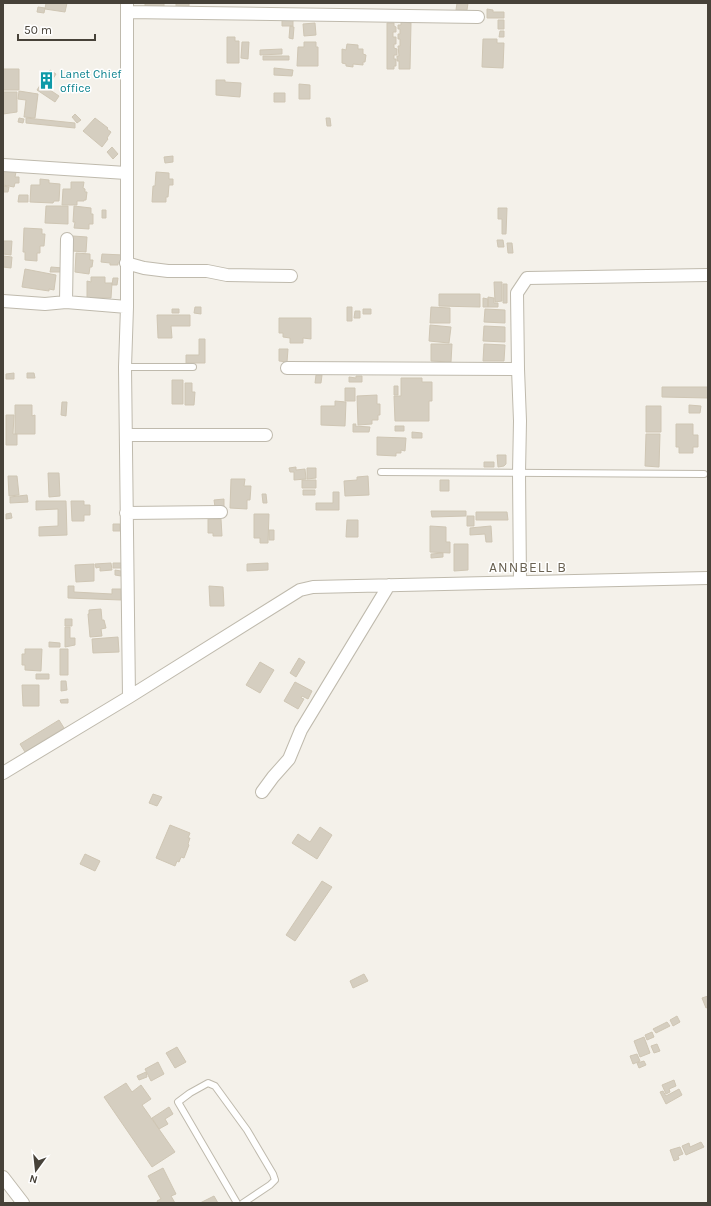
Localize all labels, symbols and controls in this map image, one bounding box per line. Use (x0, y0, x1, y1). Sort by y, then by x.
scale bar (18, 16, 95, 42)
text: 50 m (24, 23, 52, 37)
place label: Lanet Chief office (60, 67, 122, 95)
building icon: Lanet Chief office (37, 71, 57, 91)
district label: ANNBELL B (489, 559, 567, 576)
north arrow (16, 1150, 56, 1190)
text: N (28, 1172, 39, 1186)

